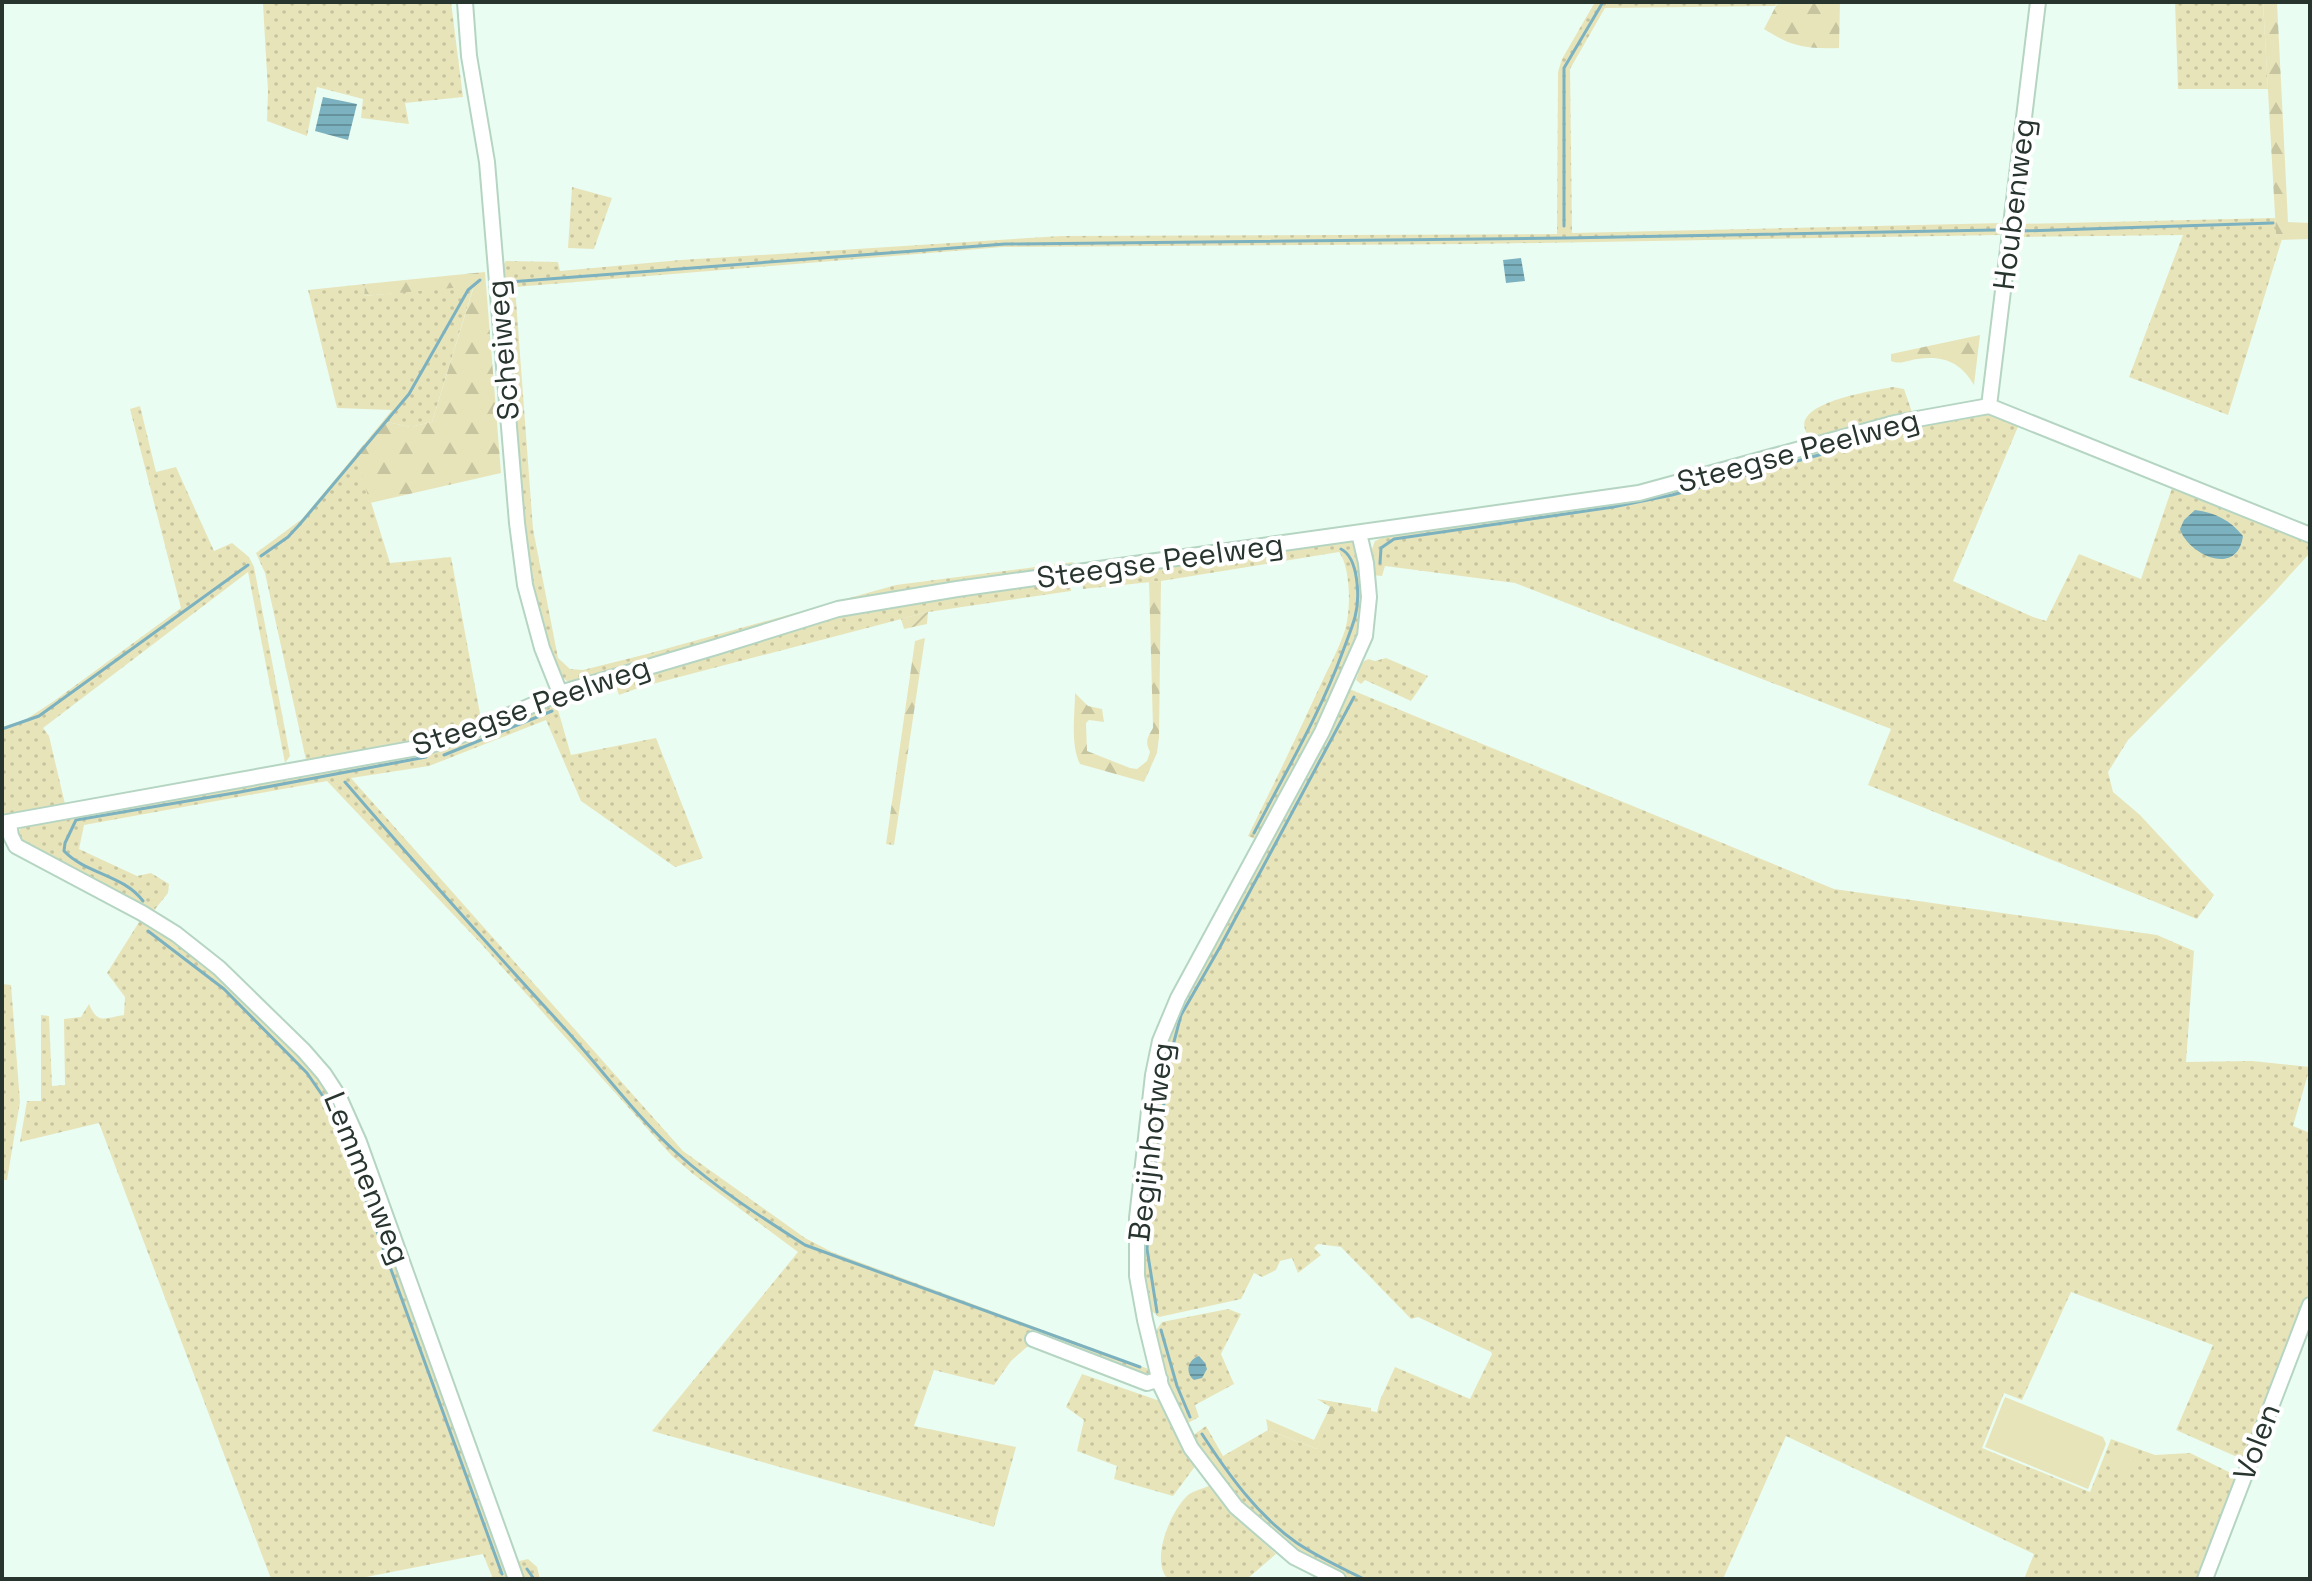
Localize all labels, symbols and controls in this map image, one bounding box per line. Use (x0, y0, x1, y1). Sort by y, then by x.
street label: Houbenweg (1984, 116, 2043, 292)
street label: Scheiweg (477, 278, 528, 422)
street label: Steegse Peelweg (1673, 399, 1923, 502)
street label: Steegse Peelweg (1034, 524, 1286, 597)
street label: Steegse Peelweg (407, 647, 655, 764)
street label: Begijnhofweg (1119, 1040, 1182, 1244)
street label: Lemmenweg (315, 1086, 420, 1270)
street label: Volen (2224, 1398, 2289, 1486)

